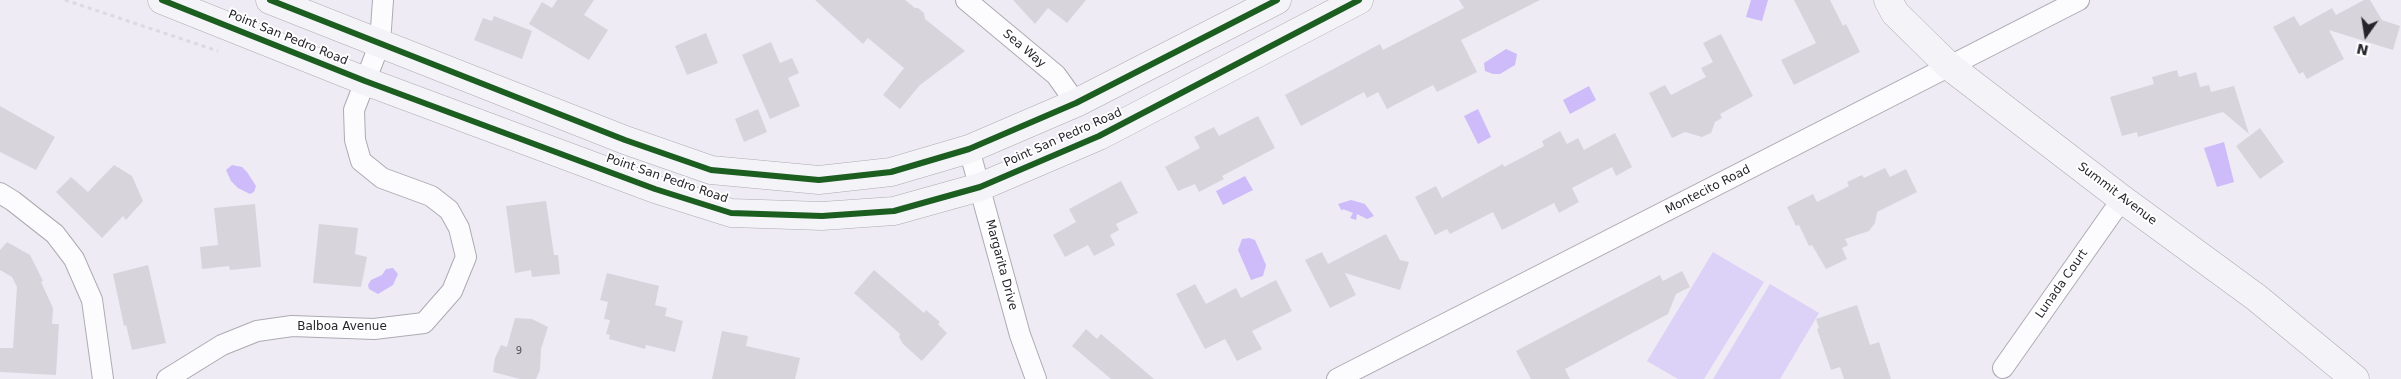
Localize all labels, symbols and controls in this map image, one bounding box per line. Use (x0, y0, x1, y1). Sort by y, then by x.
street label: Point San Pedro Road (226, 7, 350, 69)
north arrow (2341, 10, 2391, 60)
street label: Sea Way (1000, 27, 1048, 71)
text: N (2355, 41, 2370, 59)
street label: Point San Pedro Road (1002, 105, 1124, 171)
street label: Point San Pedro Road (604, 151, 730, 207)
street label: Summit Avenue (2075, 160, 2159, 228)
street label: Montecito Road (1663, 162, 1753, 218)
street label: Margarita Drive (982, 218, 1020, 312)
street label: Lunada Court (2033, 247, 2091, 321)
street label: Balboa Avenue (297, 320, 387, 334)
house number: 9 (516, 345, 522, 357)

